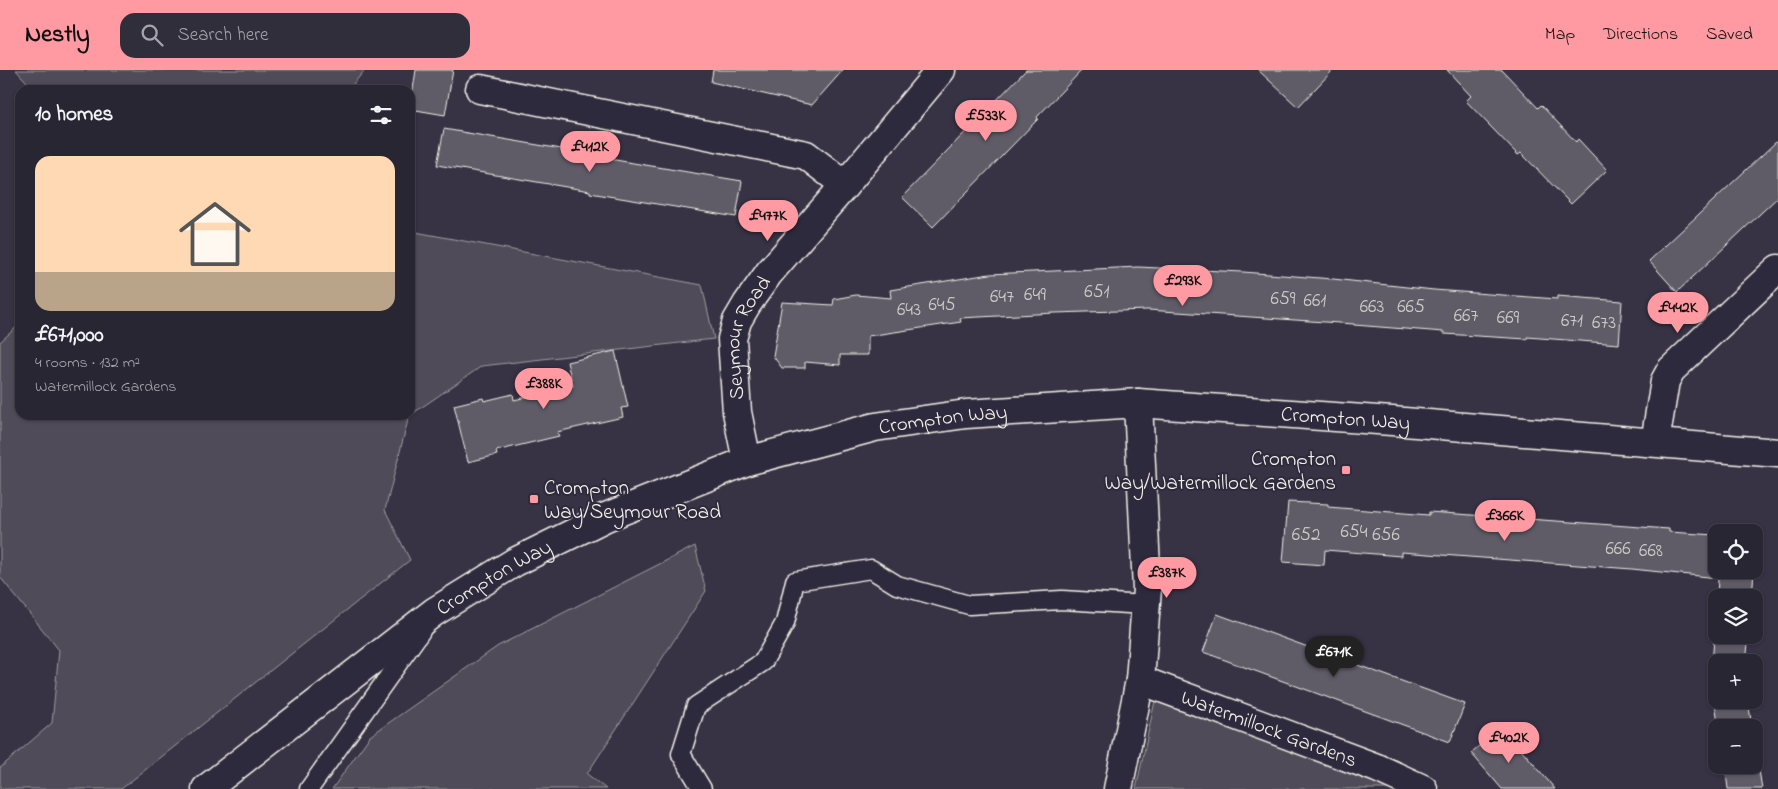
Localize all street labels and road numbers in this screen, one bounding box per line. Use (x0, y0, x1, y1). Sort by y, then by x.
street label: Seymour Road (719, 270, 780, 401)
street label: Crompton Way (877, 398, 1009, 443)
street label: Crompton Way (1280, 400, 1411, 441)
street label: Crompton Way (431, 533, 558, 624)
street label: Watermillock Gardens (1176, 684, 1361, 776)

